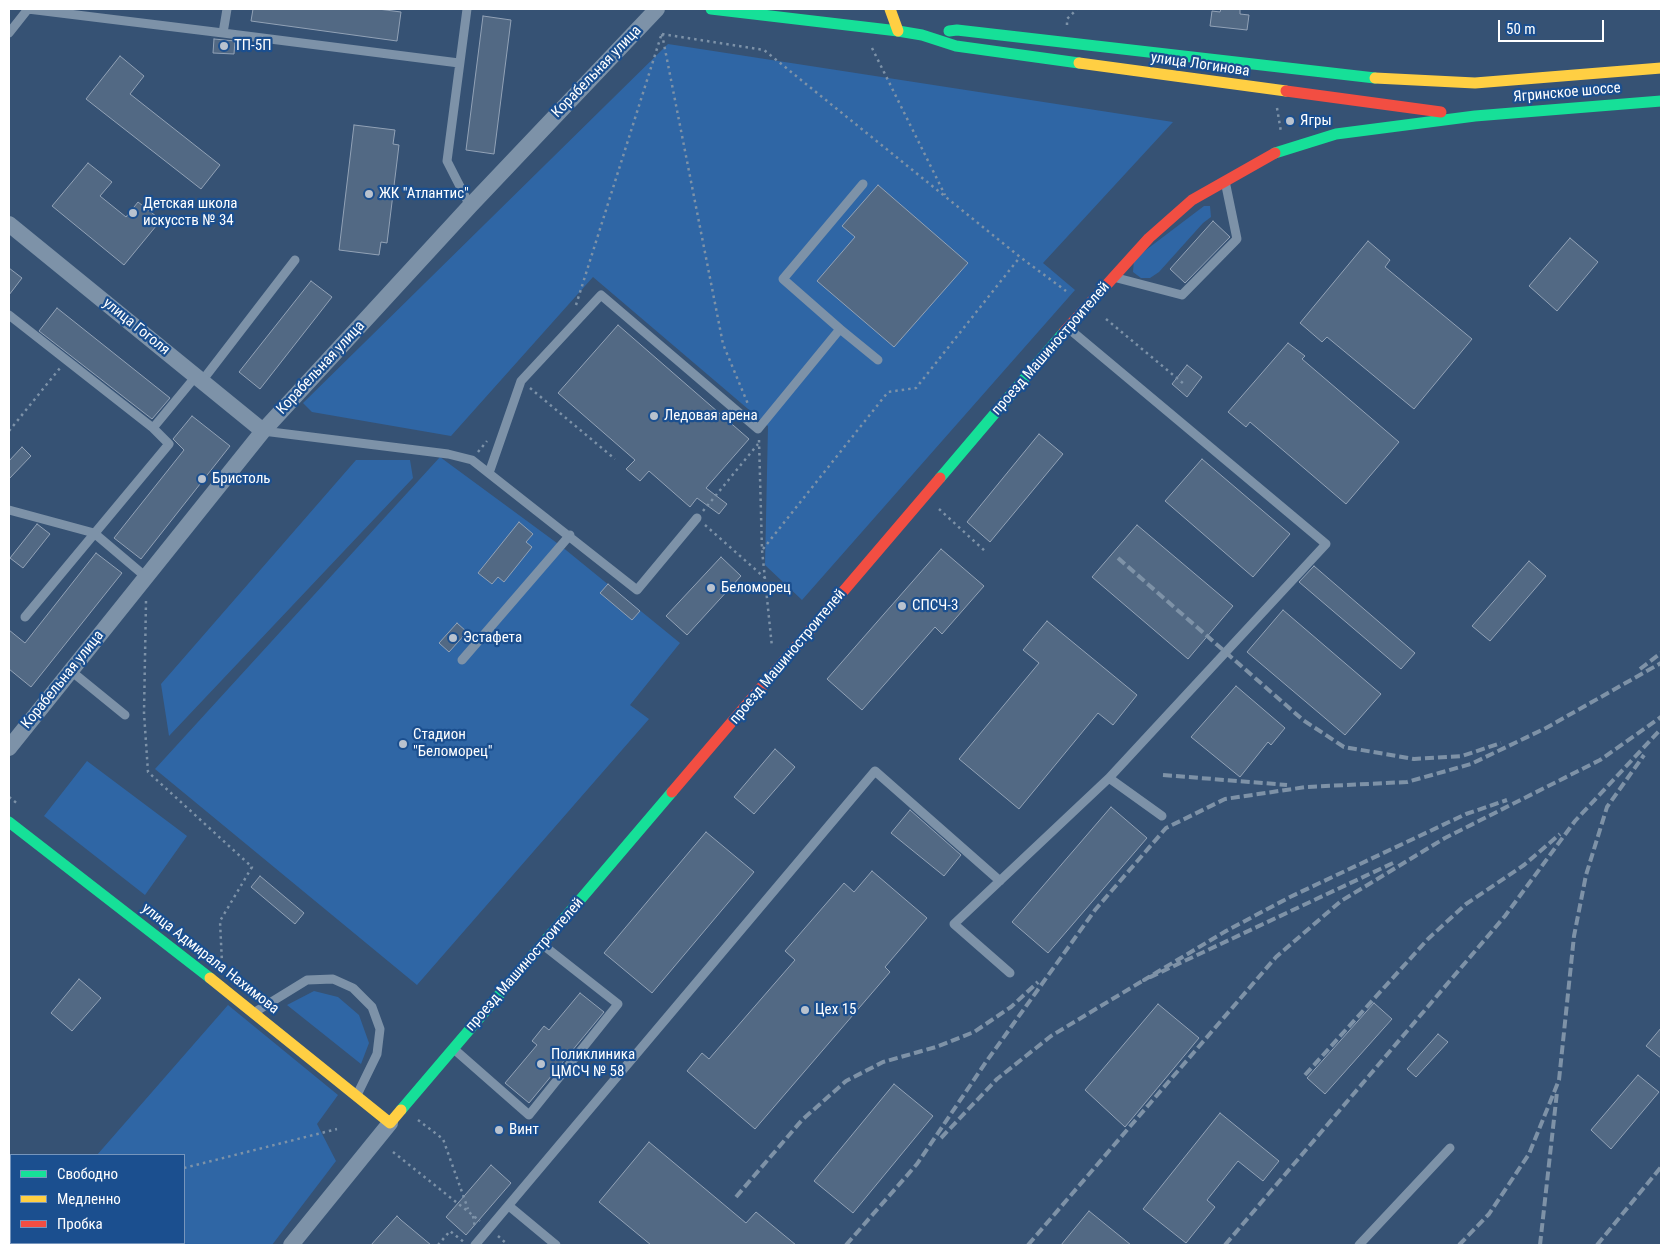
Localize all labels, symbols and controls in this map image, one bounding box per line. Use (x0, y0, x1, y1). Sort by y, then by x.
scale bar (1500, 10, 1606, 42)
text: 50 m (1506, 20, 1536, 38)
street label: Корабельная улица (548, 22, 646, 122)
place label: ТП-5П (234, 37, 272, 55)
marker: ТП-5П (218, 40, 230, 52)
street label: улица Логинова (1149, 49, 1251, 81)
street label: Ягринское шоссе (1513, 79, 1621, 107)
place label: Ягры (1300, 112, 1332, 130)
marker: Ягры (1284, 115, 1296, 127)
place label: ЖК "Атлантис" (379, 185, 469, 203)
marker: ЖК "Атлантис" (363, 188, 375, 200)
place label: Детская школа искусств № 34 (143, 195, 238, 230)
marker: Детская школа искусств № 34 (127, 207, 139, 219)
street label: проезд Машиностроителей (988, 279, 1114, 419)
street label: улица Гоголя (99, 295, 173, 359)
street label: Корабельная улица (273, 318, 369, 418)
place label: Ледовая арена (664, 407, 758, 425)
marker: Ледовая арена (648, 410, 660, 422)
place label: Бристоль (212, 470, 271, 488)
marker: Бристоль (196, 473, 208, 485)
place label: Беломорец (721, 579, 791, 597)
marker: Беломорец (705, 582, 717, 594)
street label: проезд Машиностроителей (726, 586, 850, 728)
place label: СПСЧ-3 (912, 597, 958, 615)
marker: СПСЧ-3 (896, 600, 908, 612)
street label: Корабельная улица (18, 627, 108, 733)
place label: Эстафета (463, 629, 522, 647)
marker: Эстафета (447, 632, 459, 644)
place label: Стадион "Беломорец" (413, 726, 493, 761)
marker: Стадион "Беломорец" (397, 738, 409, 750)
street label: проезд Машиностроителей (462, 895, 588, 1035)
street label: улица Адмирала Нахимова (138, 900, 282, 1018)
place label: Цех 15 (815, 1001, 856, 1019)
marker: Цех 15 (799, 1004, 811, 1016)
place label: Поликлиника ЦМСЧ № 58 (551, 1046, 635, 1081)
marker: Поликлиника ЦМСЧ № 58 (535, 1058, 547, 1070)
place label: Винт (509, 1121, 539, 1139)
marker: Винт (493, 1124, 505, 1136)
legend (10, 1154, 185, 1244)
text: Свободно (57, 1165, 118, 1183)
text: Медленно (57, 1190, 121, 1208)
text: Пробка (57, 1215, 103, 1233)

